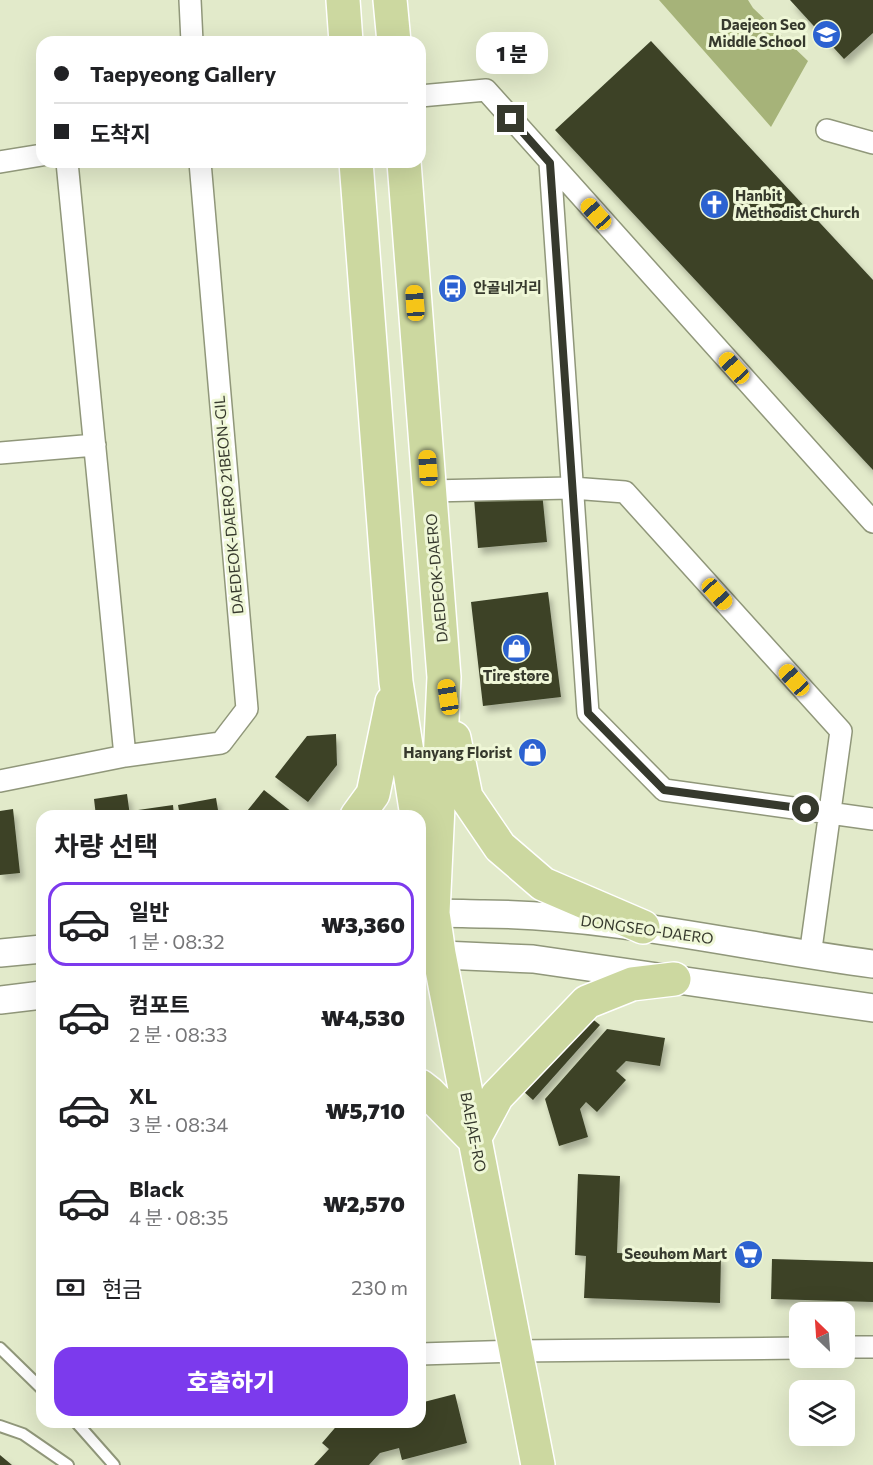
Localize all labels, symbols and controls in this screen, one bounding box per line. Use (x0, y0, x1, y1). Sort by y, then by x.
place label: Daejeon Seo Middle School (708, 15, 806, 50)
school or university icon: Daejeon Seo Middle School (811, 18, 843, 50)
callout: 1 분 (475, 32, 547, 74)
text: 1 분 (496, 41, 528, 65)
text: Taepyeong Gallery (90, 60, 276, 87)
route end (497, 105, 524, 132)
text: 도착지 (90, 120, 151, 147)
place label: Hanbit Methodist Church (735, 186, 860, 221)
church icon: Hanbit Methodist Church (698, 189, 730, 221)
car (577, 195, 615, 233)
bus stop icon: 안골네거리 (436, 272, 468, 304)
place label: 안골네거리 (473, 278, 542, 296)
car (405, 284, 425, 322)
car (715, 349, 753, 387)
street label: DAEDEOK-DAERO 21BEON-GIL (209, 395, 247, 615)
car (418, 449, 438, 487)
street label: DAEDEOK-DAERO (421, 513, 451, 643)
car (698, 575, 736, 613)
shop icon: Tire store (500, 633, 532, 665)
car (775, 661, 813, 699)
place label: Tire store (483, 666, 549, 684)
car (436, 678, 460, 716)
shop icon: Hanyang Florist (517, 737, 549, 769)
place label: Hanyang Florist (403, 743, 512, 761)
route start (792, 795, 819, 822)
text: 차량 선택 (54, 829, 159, 862)
icon: car (57, 897, 111, 951)
text: 일반 (129, 898, 169, 925)
text: ₩3,360 (321, 911, 405, 938)
street label: DONGSEO-DAERO (580, 911, 715, 947)
text: 1 분 · 08:32 (129, 929, 225, 953)
icon: car (57, 990, 111, 1044)
text: 컴포트 (129, 991, 190, 1018)
text: ₩4,530 (321, 1004, 405, 1031)
text: 2 분 · 08:33 (129, 1022, 227, 1046)
text: XL (129, 1082, 157, 1109)
icon: car (57, 1083, 111, 1137)
street label: BAEJAE-RO (457, 1090, 491, 1173)
text: ₩5,710 (325, 1097, 405, 1124)
text: 3 분 · 08:34 (129, 1112, 228, 1136)
text: Black (129, 1175, 184, 1202)
icon: car (57, 1176, 111, 1230)
text: ₩2,570 (323, 1190, 405, 1217)
text: 4 분 · 08:35 (129, 1205, 228, 1229)
supermarket icon: Seouhom Mart (732, 1238, 764, 1270)
place label: Seouhom Mart (624, 1244, 727, 1262)
icon: cash (54, 1271, 87, 1304)
text: 현금 (102, 1275, 142, 1302)
text: 230 m (351, 1275, 408, 1299)
north arrow (789, 1302, 855, 1368)
map controls (789, 1302, 855, 1446)
button: 호출하기 (54, 1347, 408, 1416)
button: layers (789, 1380, 855, 1446)

